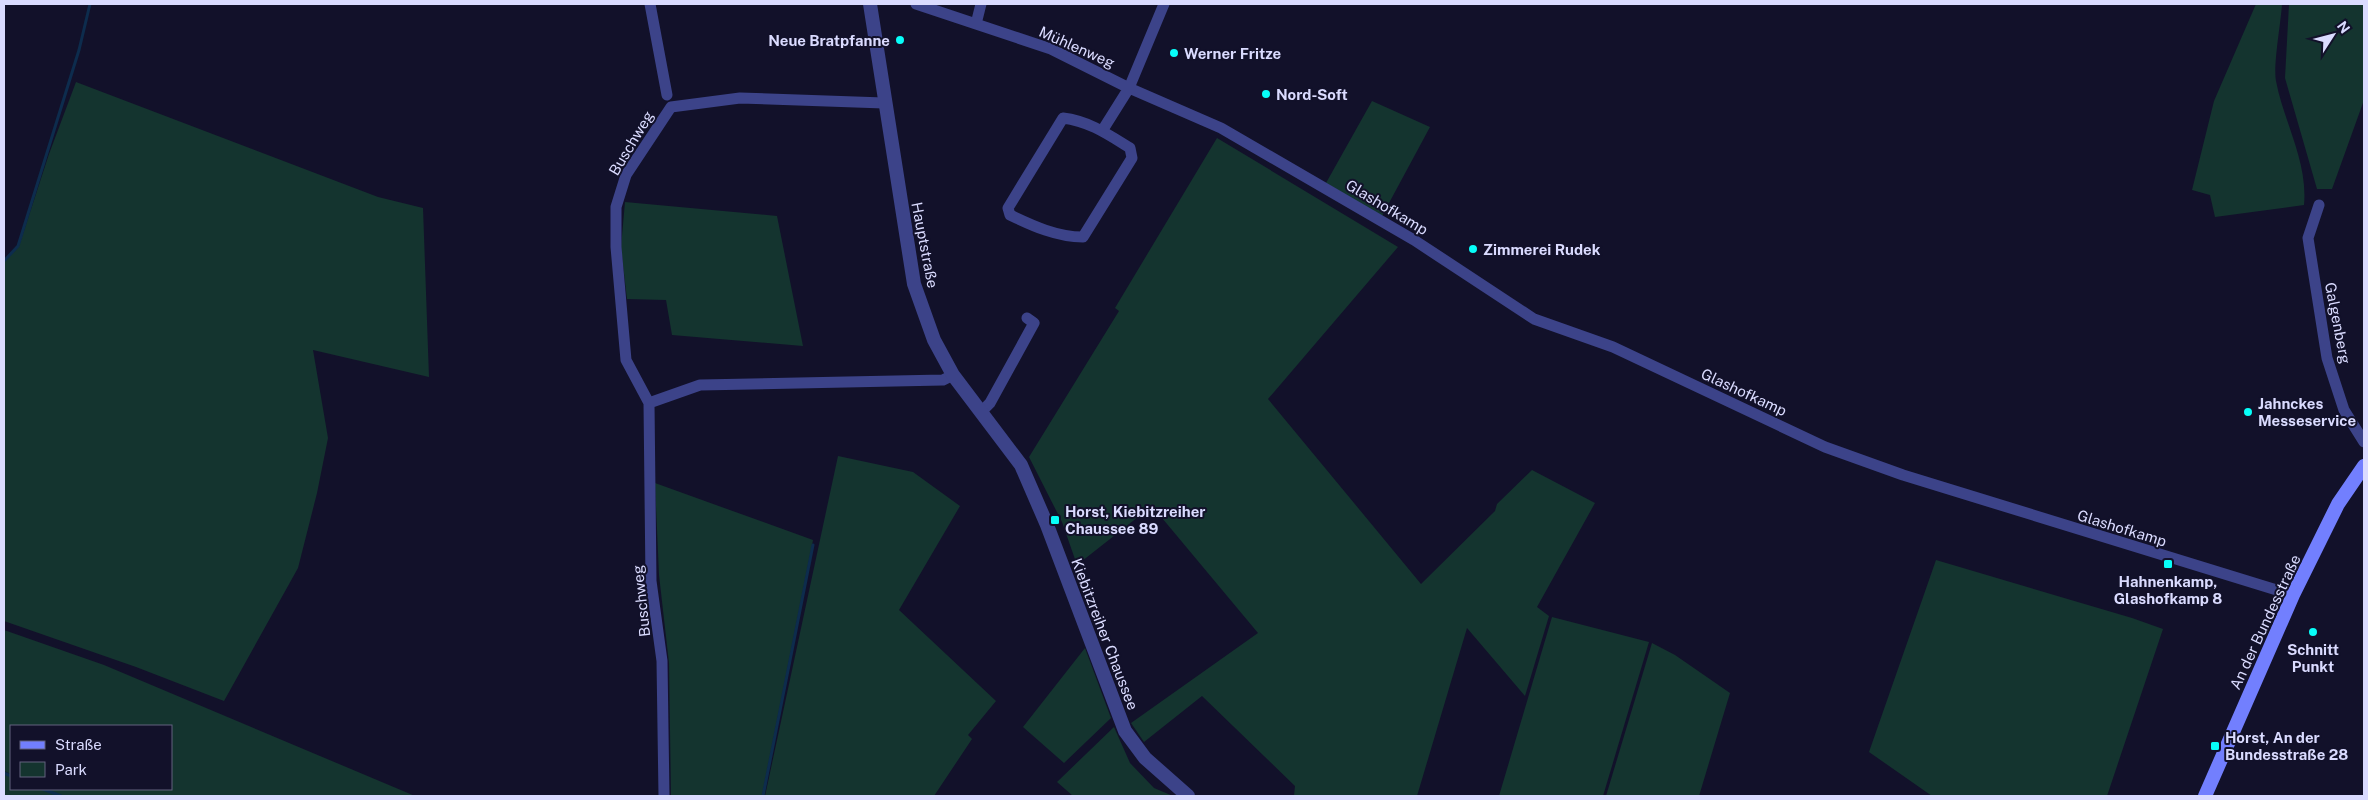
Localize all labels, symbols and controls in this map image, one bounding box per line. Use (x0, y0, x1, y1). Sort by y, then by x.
north arrow (2308, 10, 2358, 60)
text: N (2334, 18, 2353, 36)
street label: Mühlenweg (1036, 23, 1118, 71)
place label: Neue Bratpfanne (768, 32, 890, 49)
marker: Neue Bratpfanne (894, 34, 906, 46)
place label: Werner Fritze (1184, 45, 1281, 62)
marker: Werner Fritze (1168, 47, 1180, 59)
place label: Nord-Soft (1276, 86, 1348, 103)
marker: Nord-Soft (1260, 88, 1272, 100)
street label: Buschweg (605, 108, 657, 178)
street label: Glashofkamp (1343, 176, 1431, 238)
street label: Hauptstraße (908, 200, 942, 290)
place label: Zimmerei Rudek (1483, 241, 1601, 258)
marker: Zimmerei Rudek (1467, 243, 1479, 255)
street label: Galgenberg (2322, 281, 2354, 365)
street label: Glashofkamp (1698, 365, 1790, 419)
place label: Jahnckes Messeservice (2258, 395, 2356, 429)
marker: Jahnckes Messeservice (2242, 406, 2254, 418)
place label: Horst, Kiebitzreiher Chaussee 89 (1065, 503, 1206, 537)
street label: Glashofkamp (2075, 506, 2169, 550)
marker: Horst, Kiebitzreiher Chaussee 89 (1049, 514, 1061, 526)
street label: An der Bundesstraße (2226, 552, 2304, 692)
street label: Kiebitzreiher Chaussee (1068, 556, 1142, 712)
marker: Hahnenkamp, Glashofkamp 8 (2162, 558, 2174, 570)
street label: Buschweg (629, 564, 653, 638)
place label: Hahnenkamp, Glashofkamp 8 (2114, 573, 2222, 607)
marker: Schnitt Punkt (2307, 626, 2319, 638)
place label: Schnitt Punkt (2287, 641, 2339, 675)
legend (10, 725, 172, 790)
place label: Horst, An der Bundesstraße 28 (2225, 729, 2348, 763)
text: Straße (55, 736, 102, 753)
marker: Horst, An der Bundesstraße 28 (2209, 740, 2221, 752)
text: Park (55, 761, 87, 778)

